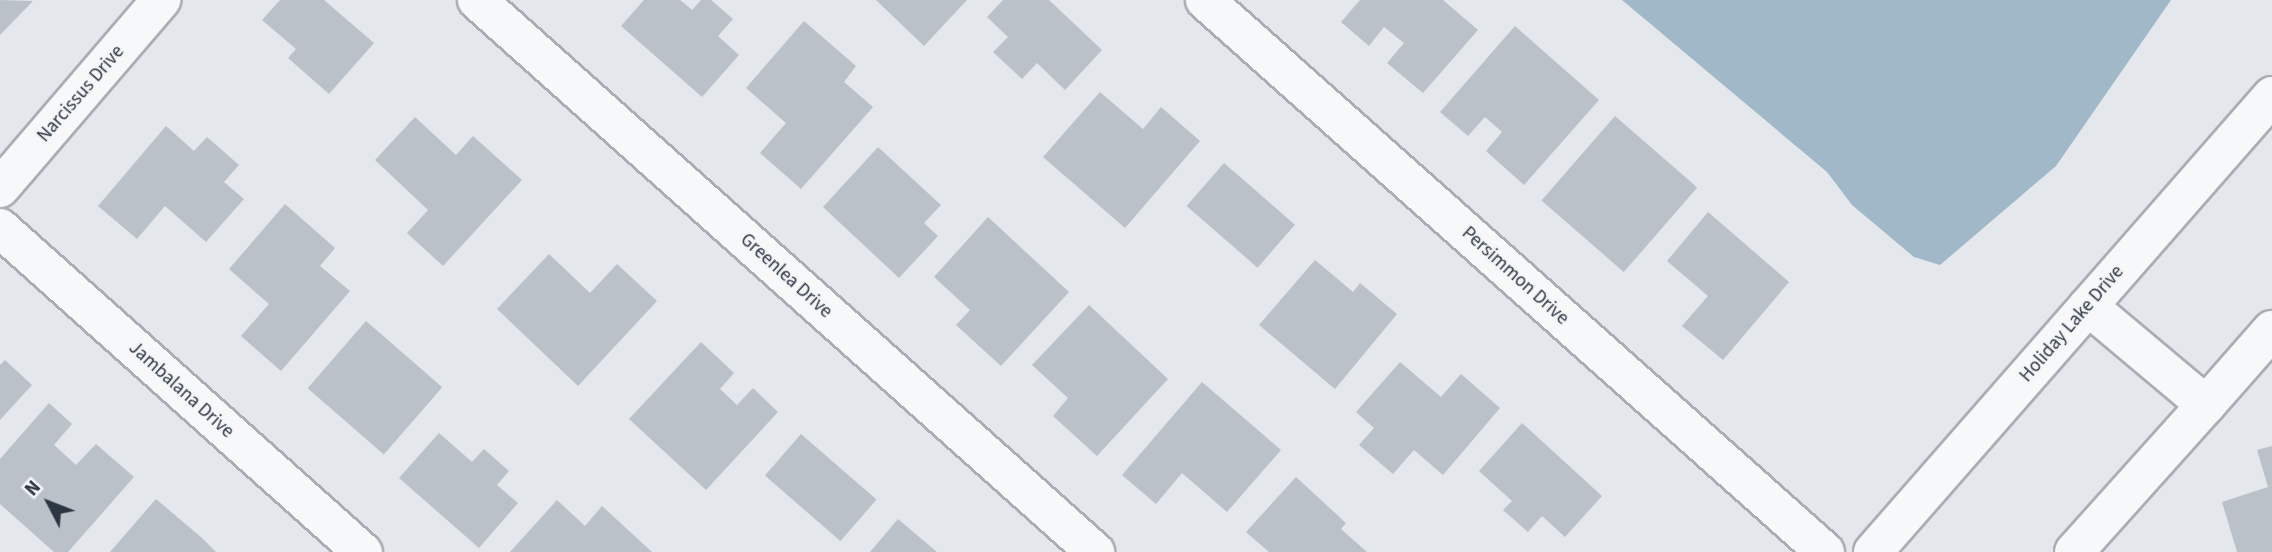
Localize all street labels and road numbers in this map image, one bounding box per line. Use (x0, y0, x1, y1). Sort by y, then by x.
street label: Narcissus Drive (33, 41, 129, 147)
street label: Persimmon Drive (1457, 222, 1573, 330)
street label: Greenlea Drive (735, 229, 837, 323)
street label: Holiday Lake Drive (2015, 261, 2129, 387)
street label: Jambalana Drive (124, 337, 238, 443)

